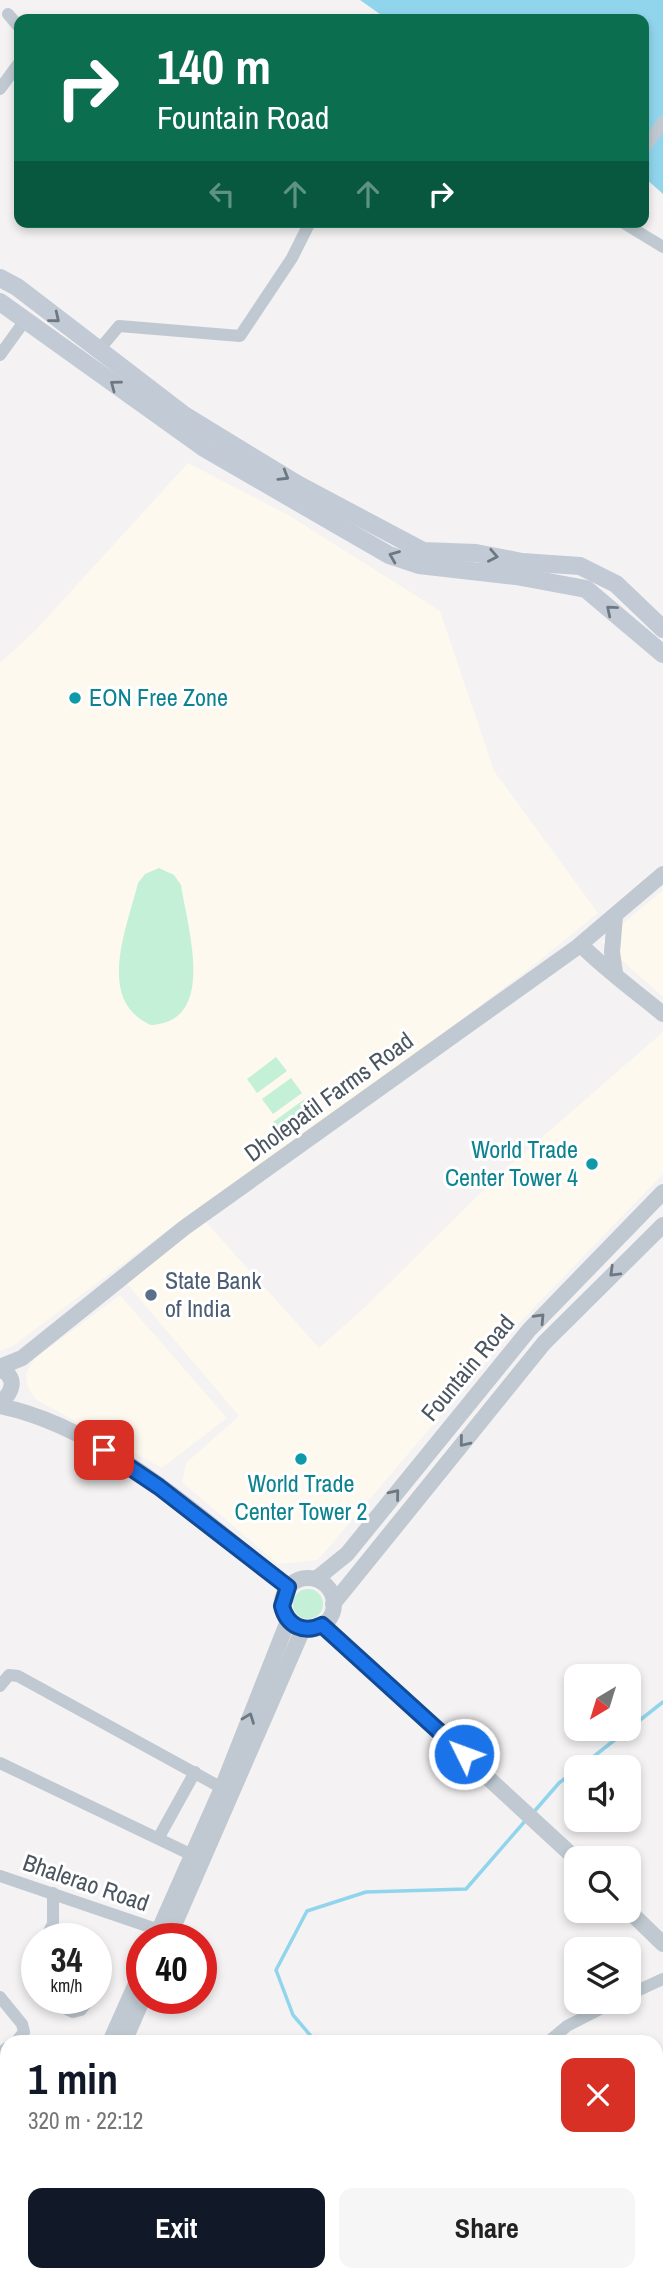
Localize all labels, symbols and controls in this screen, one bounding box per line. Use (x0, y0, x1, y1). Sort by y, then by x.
text: 140 m (157, 33, 271, 99)
icon: right (42, 42, 133, 133)
text: Fountain Road (157, 96, 329, 139)
icon: left (203, 175, 241, 213)
icon: ahead (276, 175, 314, 213)
icon: ahead (349, 175, 387, 213)
icon: right (422, 175, 460, 213)
one-way arrow (47, 310, 60, 322)
one-way arrow (111, 381, 123, 393)
one-way arrow (277, 468, 290, 481)
one-way arrow (487, 548, 499, 563)
one-way arrow (389, 550, 402, 564)
one-way arrow (606, 606, 619, 618)
place label: EON Free Zone (89, 681, 228, 713)
marker: EON Free Zone (67, 690, 83, 706)
street label: Dholepatil Farms Road (238, 1024, 419, 1168)
place label: World Trade Center Tower 4 (445, 1133, 578, 1193)
marker: World Trade Center Tower 4 (584, 1156, 600, 1172)
place label: State Bank of India (165, 1264, 261, 1324)
one-way arrow (610, 1264, 623, 1277)
marker: State Bank of India (143, 1287, 159, 1303)
street label: Fountain Road (413, 1308, 521, 1427)
one-way arrow (532, 1313, 544, 1326)
pin (74, 1420, 134, 1480)
icon: arrive (85, 1431, 123, 1469)
one-way arrow (459, 1435, 472, 1447)
marker: World Trade Center Tower 2 (293, 1451, 309, 1467)
place label: World Trade Center Tower 2 (234, 1467, 368, 1527)
one-way arrow (387, 1489, 400, 1501)
north arrow (564, 1664, 640, 1741)
map controls (564, 1664, 641, 2014)
one-way arrow (241, 1713, 255, 1725)
position arrow (427, 1717, 501, 1791)
button: sound (564, 1755, 641, 1832)
street label: Bhalerao Road (19, 1846, 154, 1919)
button: search (564, 1846, 641, 1923)
speed limit sign: 40 (126, 1923, 217, 2014)
text: 34 (51, 1936, 82, 1983)
button: layers (564, 1937, 641, 2014)
text: km/h (51, 1973, 83, 1998)
text: 1 min (28, 2051, 118, 2107)
button: close (561, 2058, 635, 2132)
text: 320 m · 22:12 (28, 2105, 143, 2136)
button: Exit (28, 2188, 325, 2268)
button: Share (339, 2188, 635, 2268)

